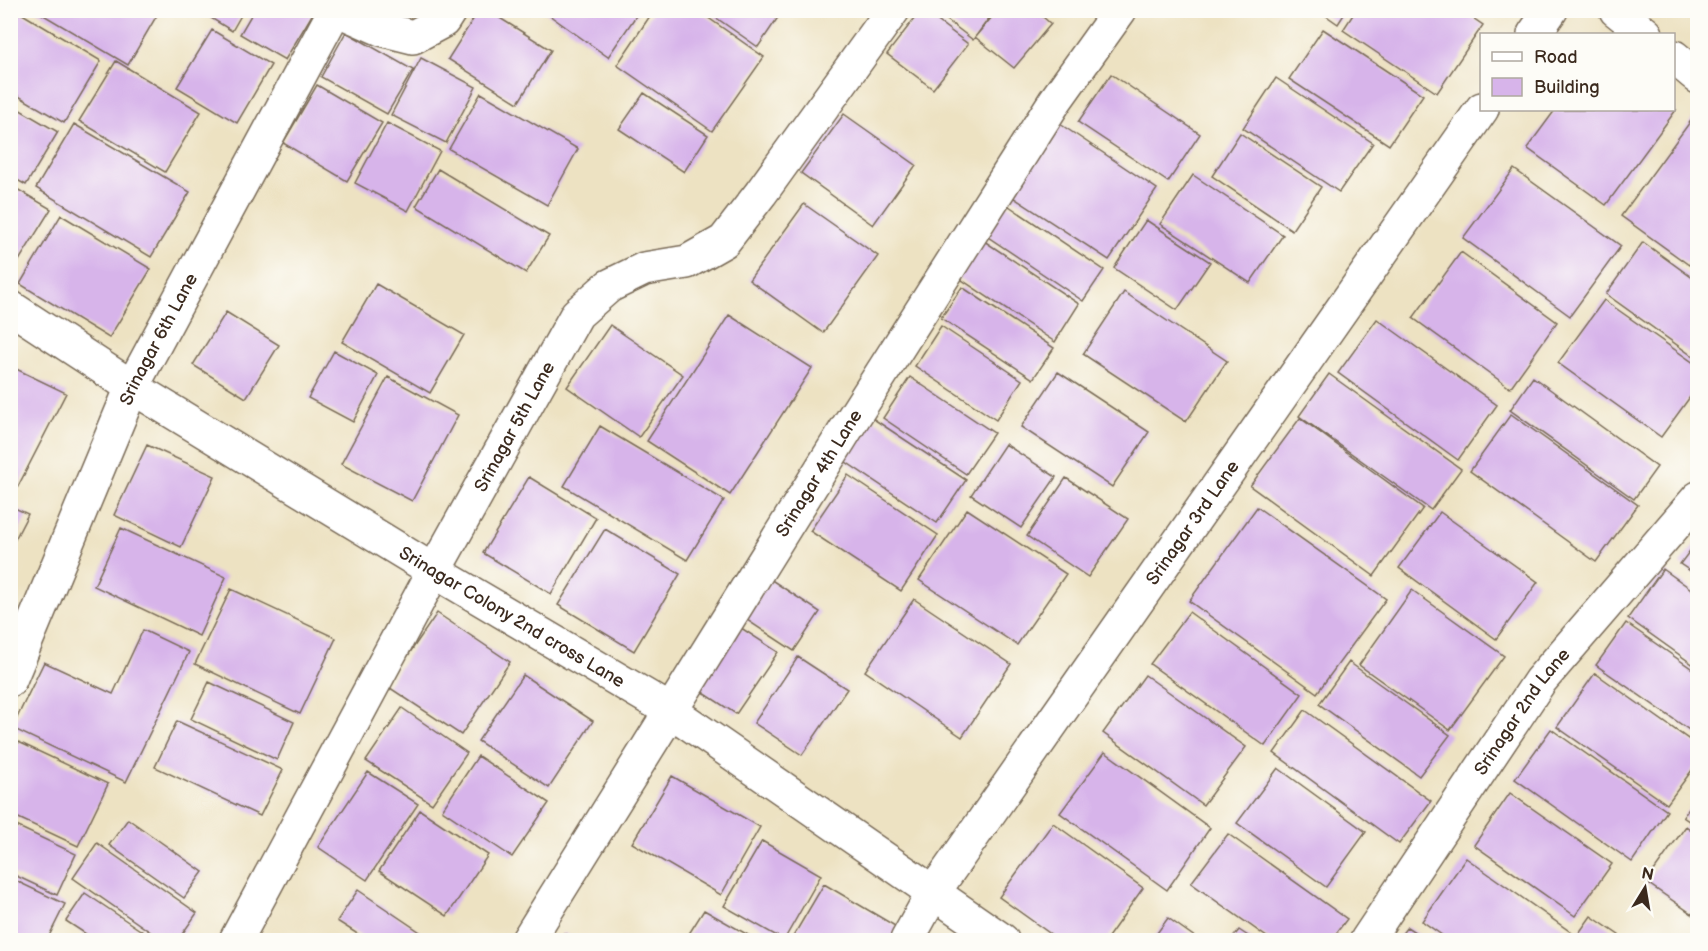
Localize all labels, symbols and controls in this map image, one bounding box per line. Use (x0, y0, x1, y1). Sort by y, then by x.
legend (1480, 33, 1675, 111)
text: Road (1534, 47, 1578, 68)
text: Building (1534, 77, 1600, 98)
street label: Srinagar 6th Lane (116, 270, 202, 408)
street label: Srinagar 5th Lane (470, 358, 559, 496)
street label: Srinagar 4th Lane (772, 406, 867, 541)
street label: Srinagar 3rd Lane (1142, 456, 1244, 589)
street label: Srinagar Colony 2nd cross Lane (395, 542, 629, 692)
street label: Srinagar 2nd Lane (1470, 644, 1575, 779)
north arrow (1615, 858, 1675, 918)
text: N (1640, 864, 1655, 885)

